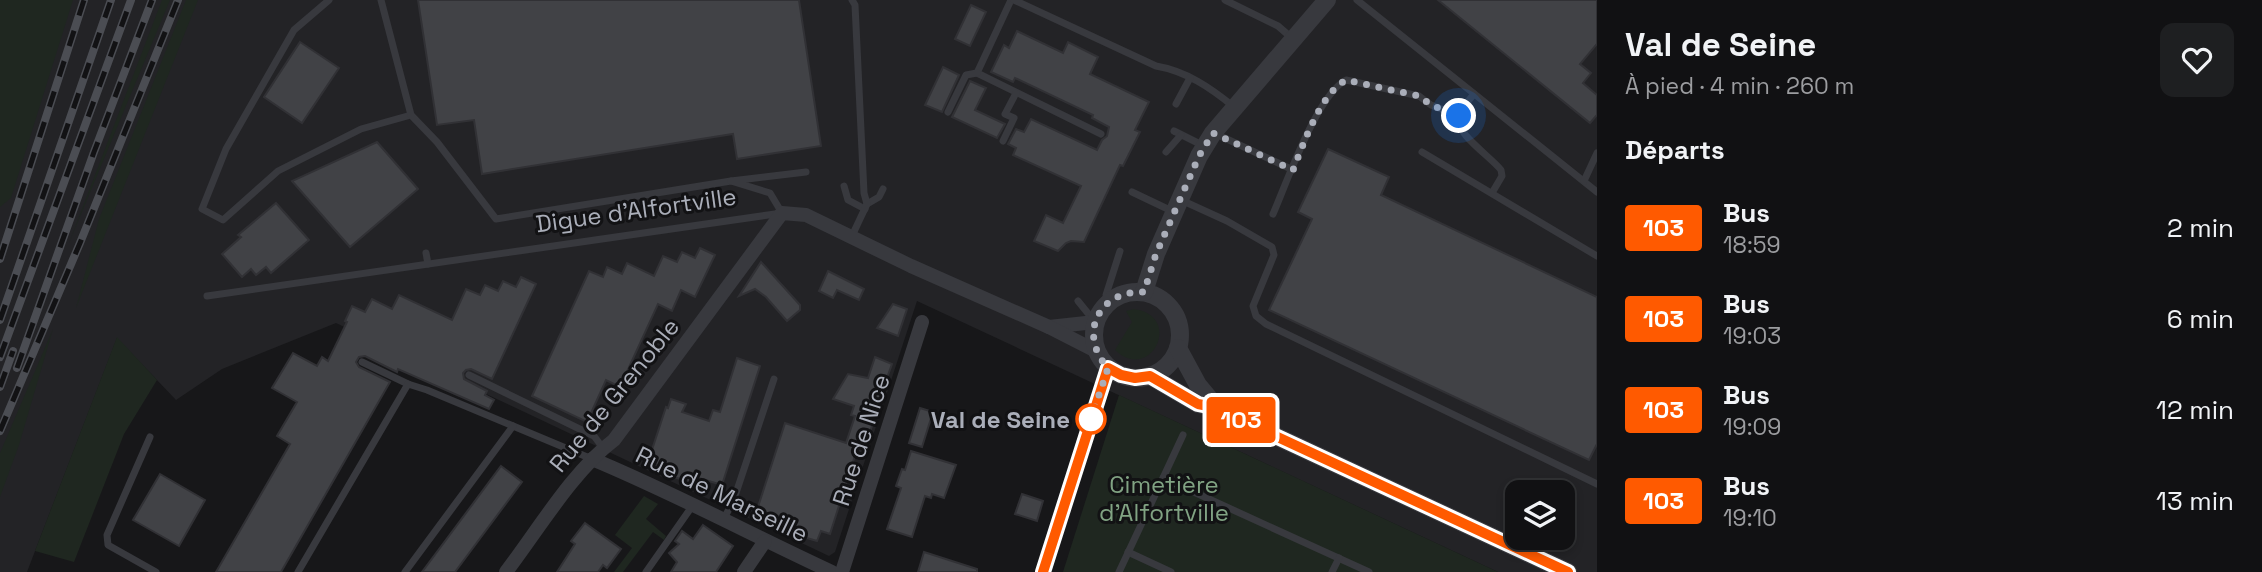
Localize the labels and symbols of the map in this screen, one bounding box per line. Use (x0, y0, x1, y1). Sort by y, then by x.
your location (1441, 98, 1476, 133)
street label: Digue d'Alfortville (534, 181, 738, 239)
street label: Rue de Grenoble (542, 311, 686, 479)
street label: Rue de Nice (825, 370, 897, 510)
line badge: 103 (1201, 397, 1281, 443)
place label: Val de Seine (931, 404, 1070, 435)
marker: Val de Seine (1076, 404, 1106, 434)
street label: Rue de Marseille (631, 439, 813, 549)
park label: Cimetière d'Alfortville (1099, 469, 1229, 528)

